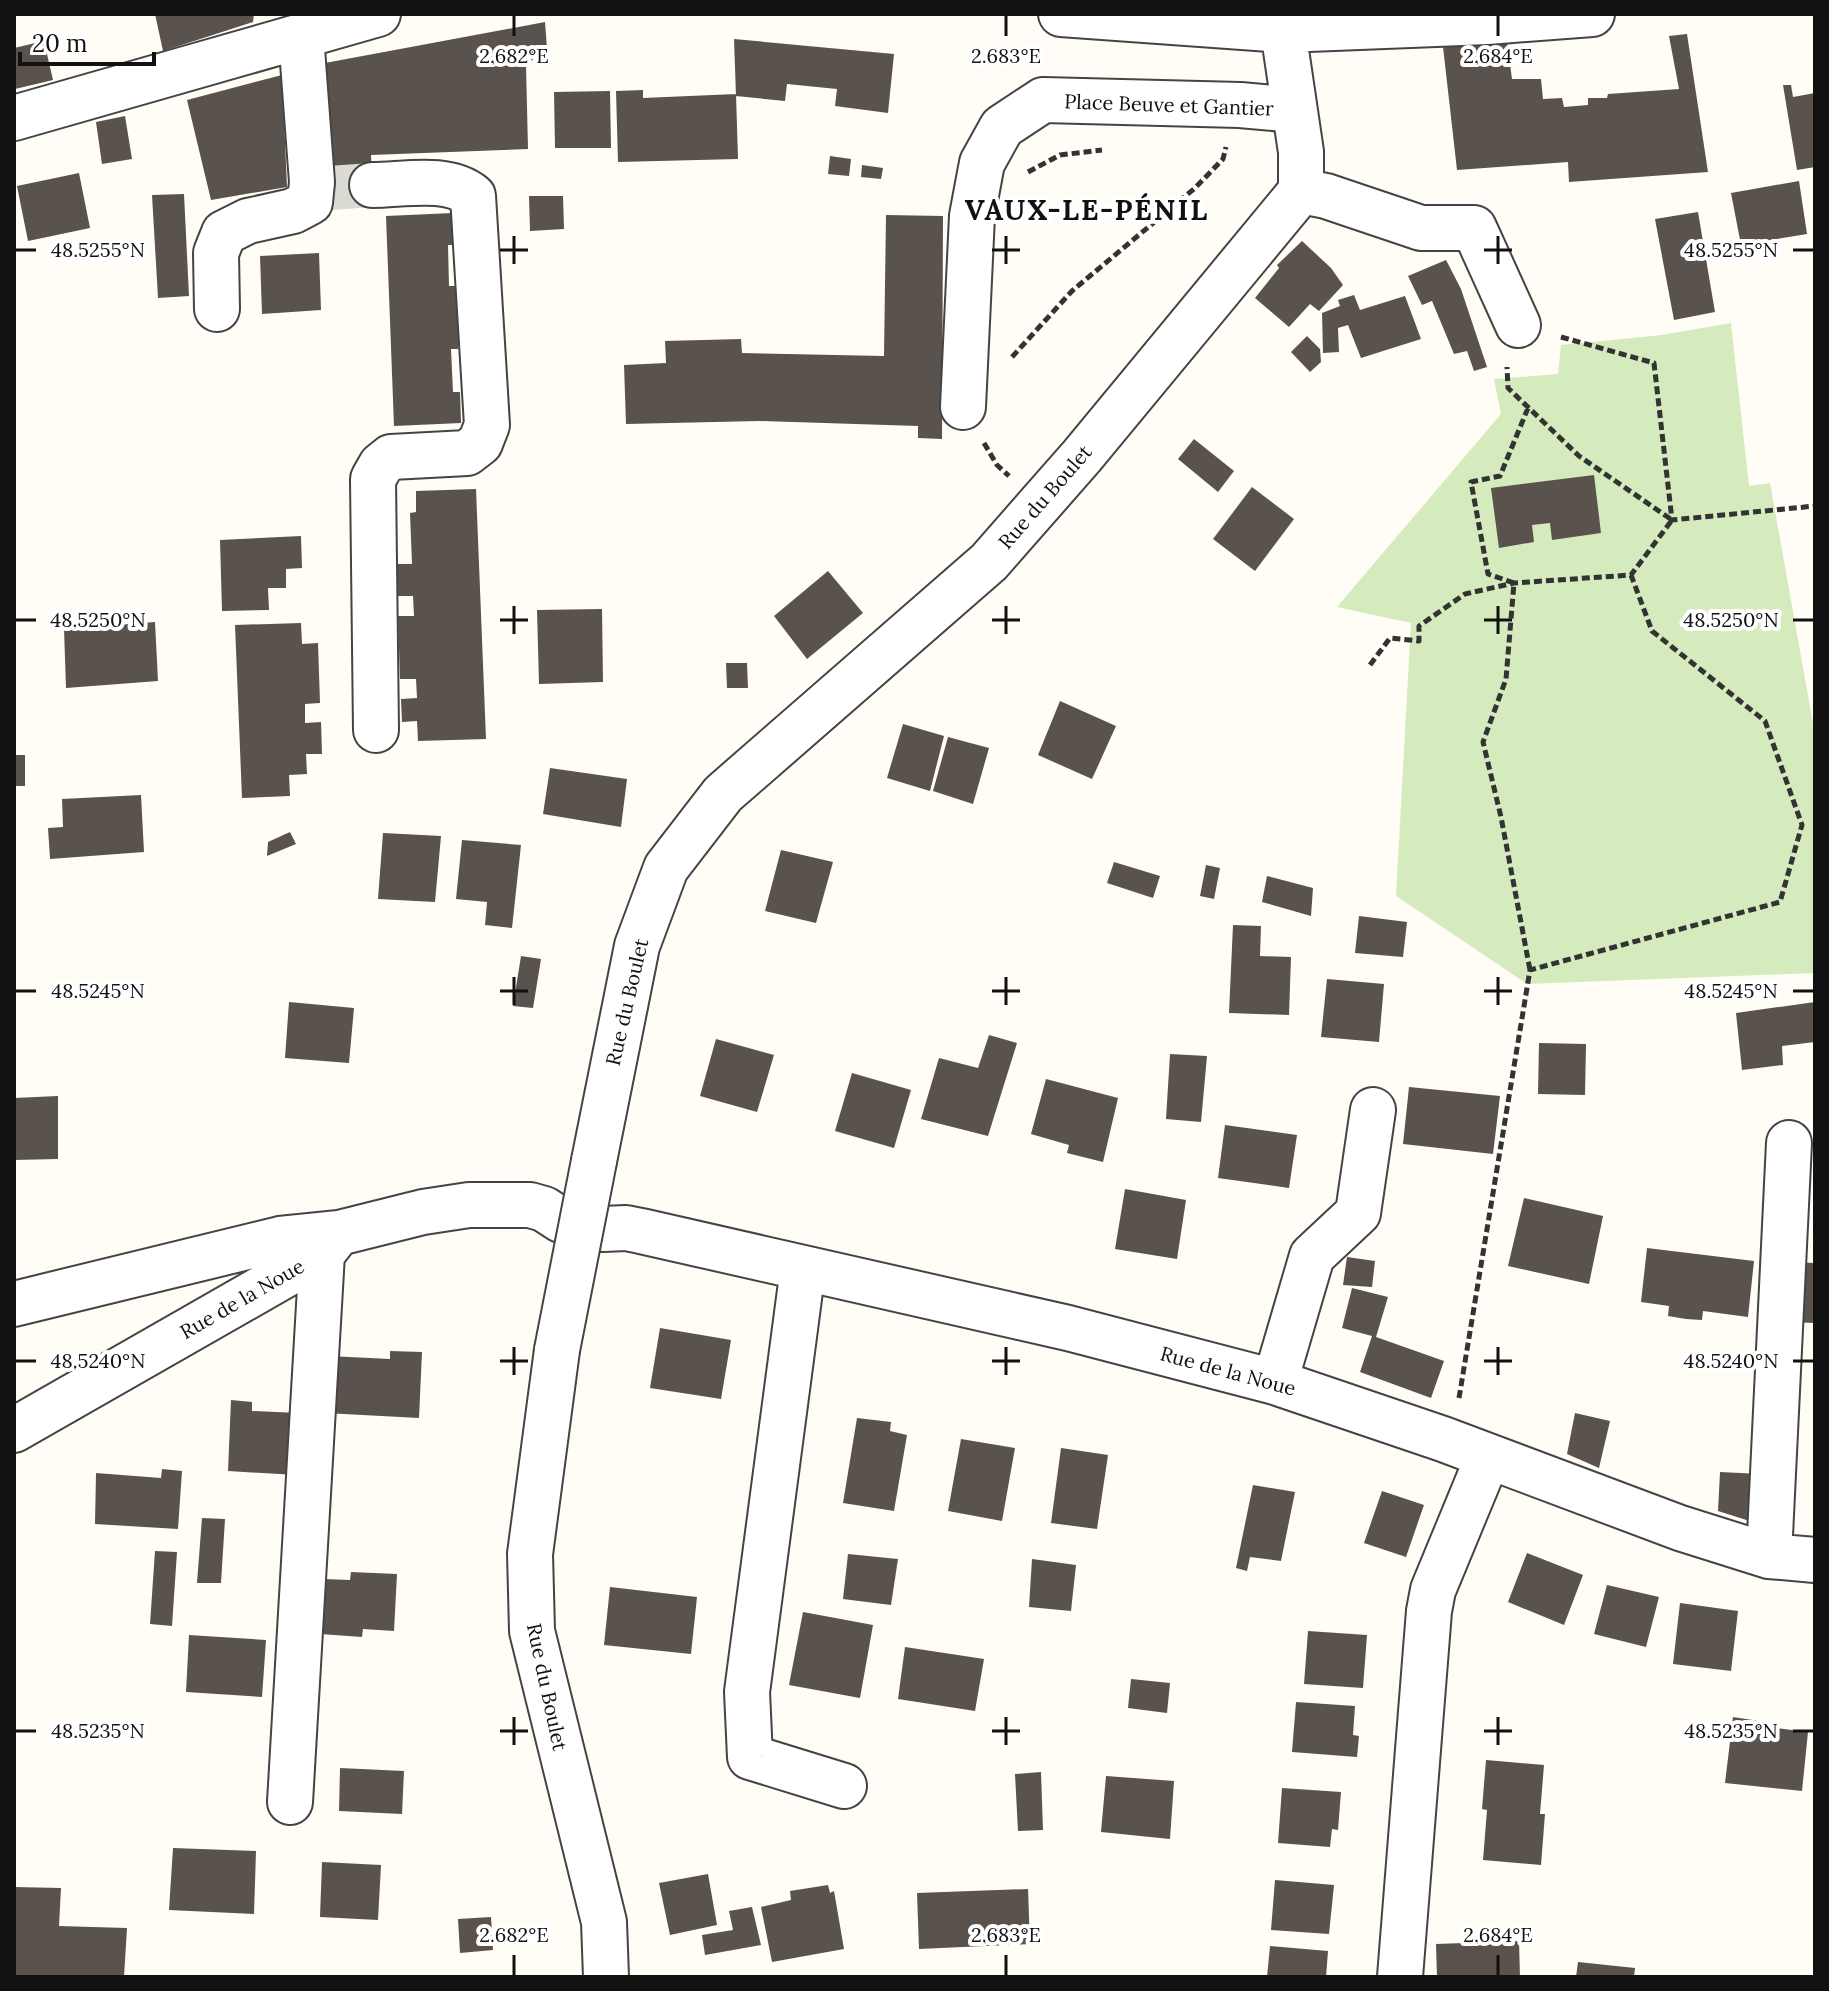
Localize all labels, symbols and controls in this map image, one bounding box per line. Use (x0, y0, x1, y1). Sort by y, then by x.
scale bar (20, 16, 154, 66)
text: 20 m (32, 28, 88, 59)
text: 2.682°E (479, 43, 549, 68)
text: 2.683°E (971, 43, 1041, 68)
text: 2.684°E (1463, 43, 1533, 68)
street label: Place Beuve et Gantier (1064, 88, 1275, 121)
district label: VAUX-LE-PÉNIL (965, 192, 1209, 228)
text: 48.5255°N (51, 237, 145, 262)
text: 48.5255°N (1684, 237, 1778, 262)
street label: Rue du Boulet (993, 439, 1097, 554)
text: 48.5250°N (50, 607, 146, 632)
text: 48.5250°N (1683, 607, 1779, 632)
street label: Rue du Boulet (600, 936, 653, 1068)
text: 48.5245°N (51, 978, 145, 1003)
text: 48.5245°N (1684, 978, 1778, 1003)
street label: Rue de la Noue (175, 1253, 308, 1344)
street label: Rue de la Noue (1158, 1340, 1299, 1401)
text: 48.5240°N (51, 1348, 145, 1373)
text: 48.5240°N (1684, 1348, 1778, 1373)
street label: Rue du Boulet (522, 1621, 573, 1753)
text: 48.5235°N (51, 1718, 145, 1743)
text: 48.5235°N (1684, 1718, 1778, 1743)
text: 2.682°E (479, 1922, 549, 1947)
text: 2.683°E (971, 1922, 1041, 1947)
text: 2.684°E (1463, 1922, 1533, 1947)

